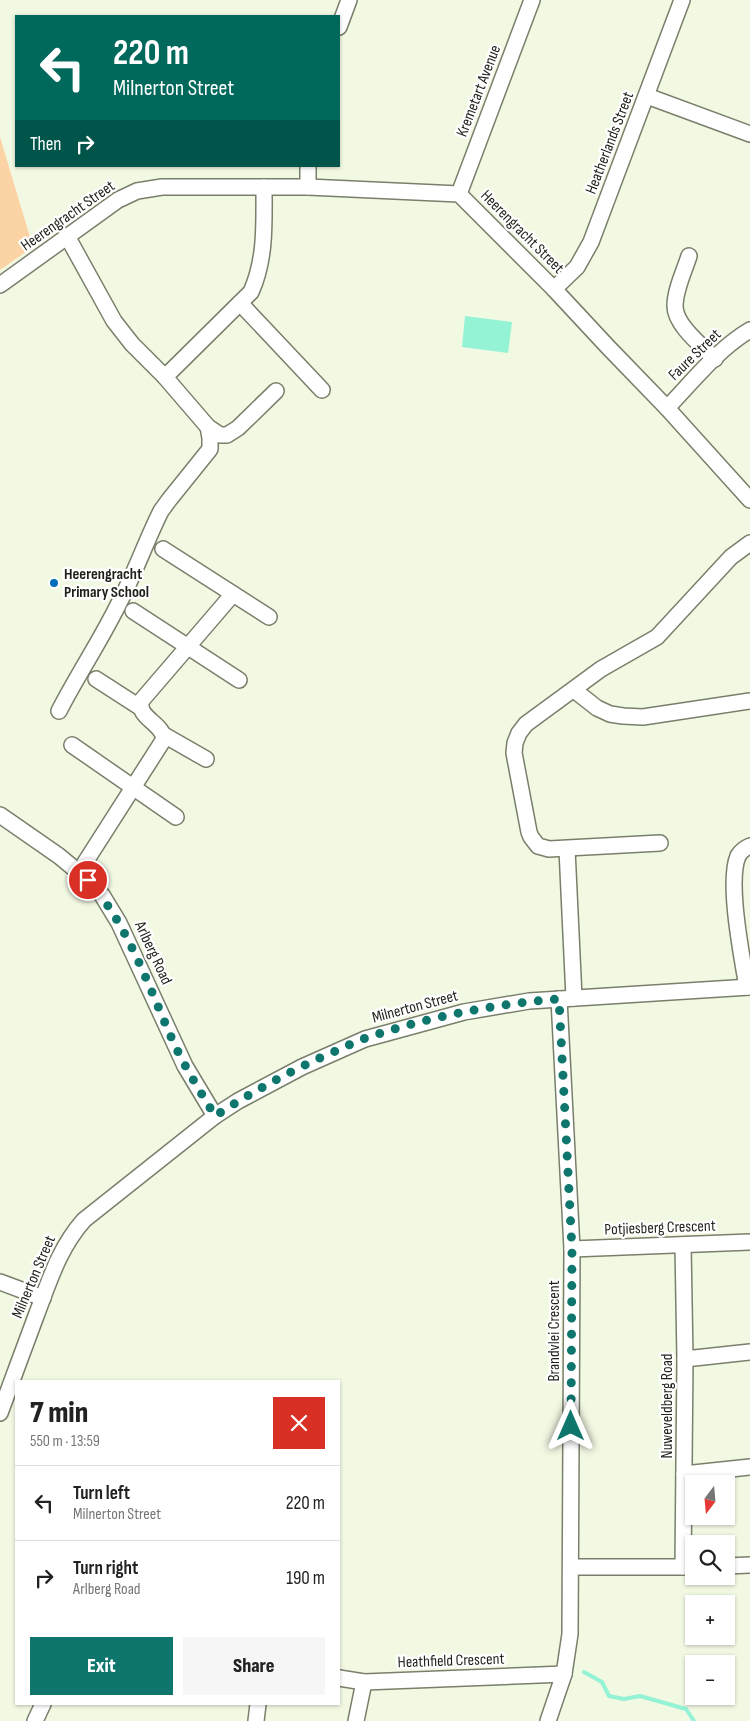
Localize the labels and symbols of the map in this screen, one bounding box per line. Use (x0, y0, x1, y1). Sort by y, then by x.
street label: Kremetart Avenue (453, 42, 505, 140)
street label: Heatherlands Street (582, 89, 638, 197)
street label: Heerengracht Street (17, 177, 119, 255)
street label: Heerengracht Street (476, 186, 568, 278)
street label: Faure Street (665, 325, 725, 385)
place label: Heerengracht Primary School (64, 565, 149, 602)
marker: Heerengracht Primary School (48, 577, 60, 589)
pin (67, 859, 109, 901)
street label: Arlberg Road (130, 917, 176, 988)
street label: Milnerton Street (370, 986, 460, 1028)
street label: Potjiesberg Crescent (604, 1217, 716, 1239)
street label: Milnerton Street (8, 1233, 60, 1321)
street label: Brandvlei Crescent (545, 1280, 564, 1382)
street label: Nuweveldberg Road (658, 1353, 677, 1459)
position arrow (544, 1399, 596, 1451)
north arrow (685, 1475, 735, 1525)
street label: Heathfield Crescent (397, 1650, 505, 1672)

